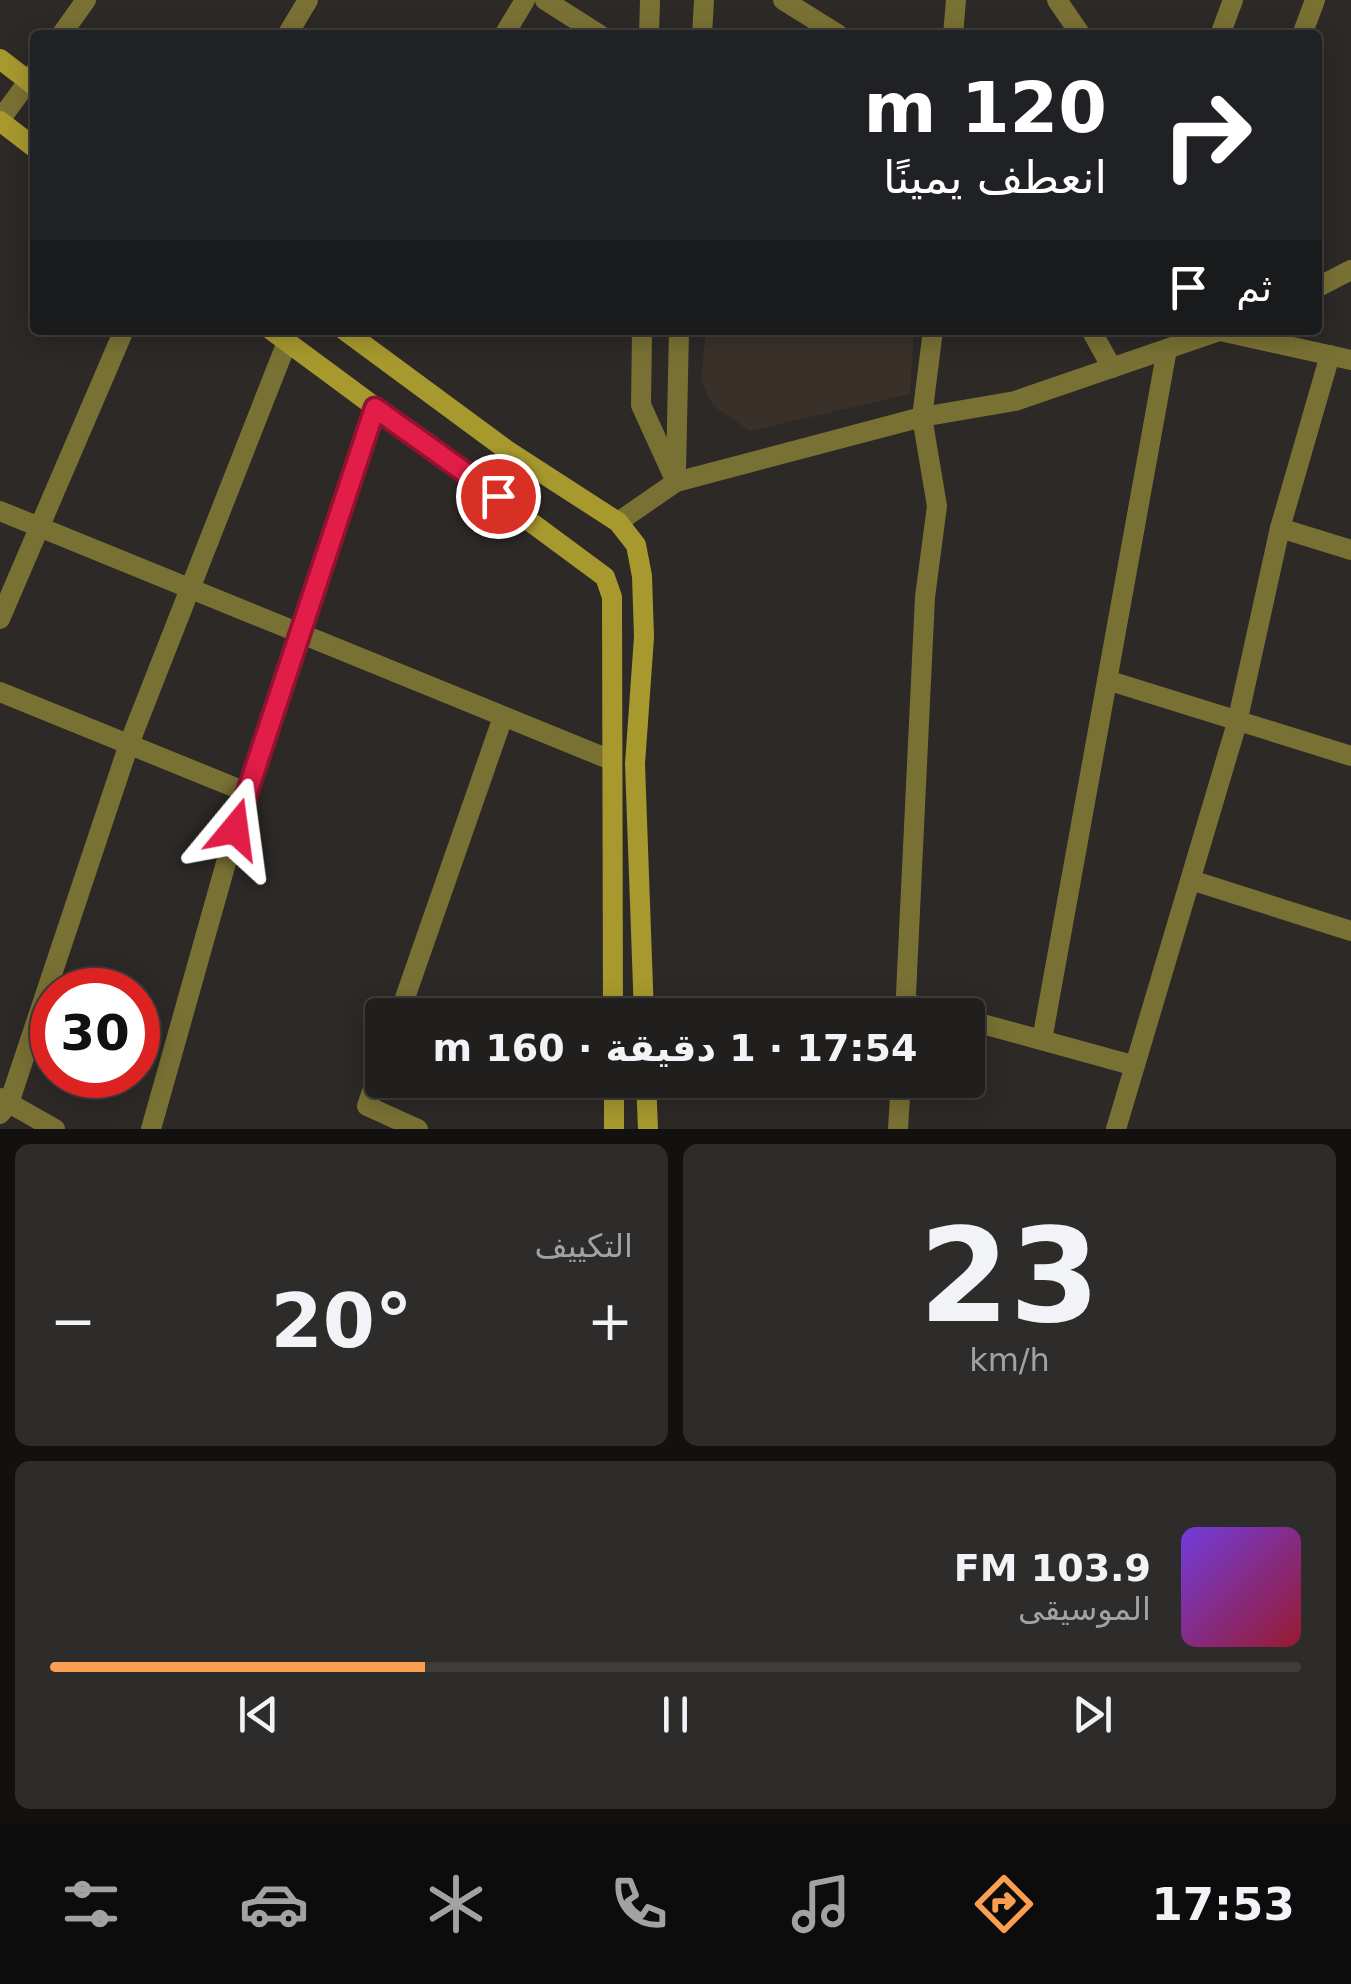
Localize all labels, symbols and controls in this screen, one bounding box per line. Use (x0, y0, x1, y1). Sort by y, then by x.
text: 120 m (864, 67, 1107, 149)
icon: right (1142, 70, 1272, 200)
text: انعطف يمينًا (883, 151, 1107, 204)
icon: arrive (1161, 260, 1216, 315)
text: ثم (1236, 266, 1272, 310)
pin (456, 454, 541, 539)
icon: arrive (471, 469, 526, 524)
position arrow (183, 777, 287, 881)
speed limit sign: 30 (30, 968, 160, 1098)
text: 17:54 · 1 دقيقة · 160 m (433, 1026, 917, 1070)
text: 23 (919, 1200, 1100, 1352)
text: التكييف (535, 1227, 633, 1265)
text: 20° (271, 1277, 412, 1365)
text: − (50, 1289, 96, 1353)
text: + (587, 1289, 633, 1353)
text: km/h (969, 1341, 1050, 1379)
text: 103.9 FM (954, 1546, 1151, 1590)
text: الموسيقى (1018, 1590, 1151, 1628)
icon: previous (231, 1687, 286, 1742)
icon: pause (648, 1687, 703, 1742)
icon: next (1065, 1687, 1120, 1742)
icon: filters (56, 1869, 126, 1939)
icon: car (239, 1869, 309, 1939)
icon: climate (421, 1869, 491, 1939)
icon: phone (604, 1869, 674, 1939)
icon: music (786, 1869, 856, 1939)
icon: directions (969, 1869, 1039, 1939)
text: 17:53 (1151, 1878, 1295, 1931)

